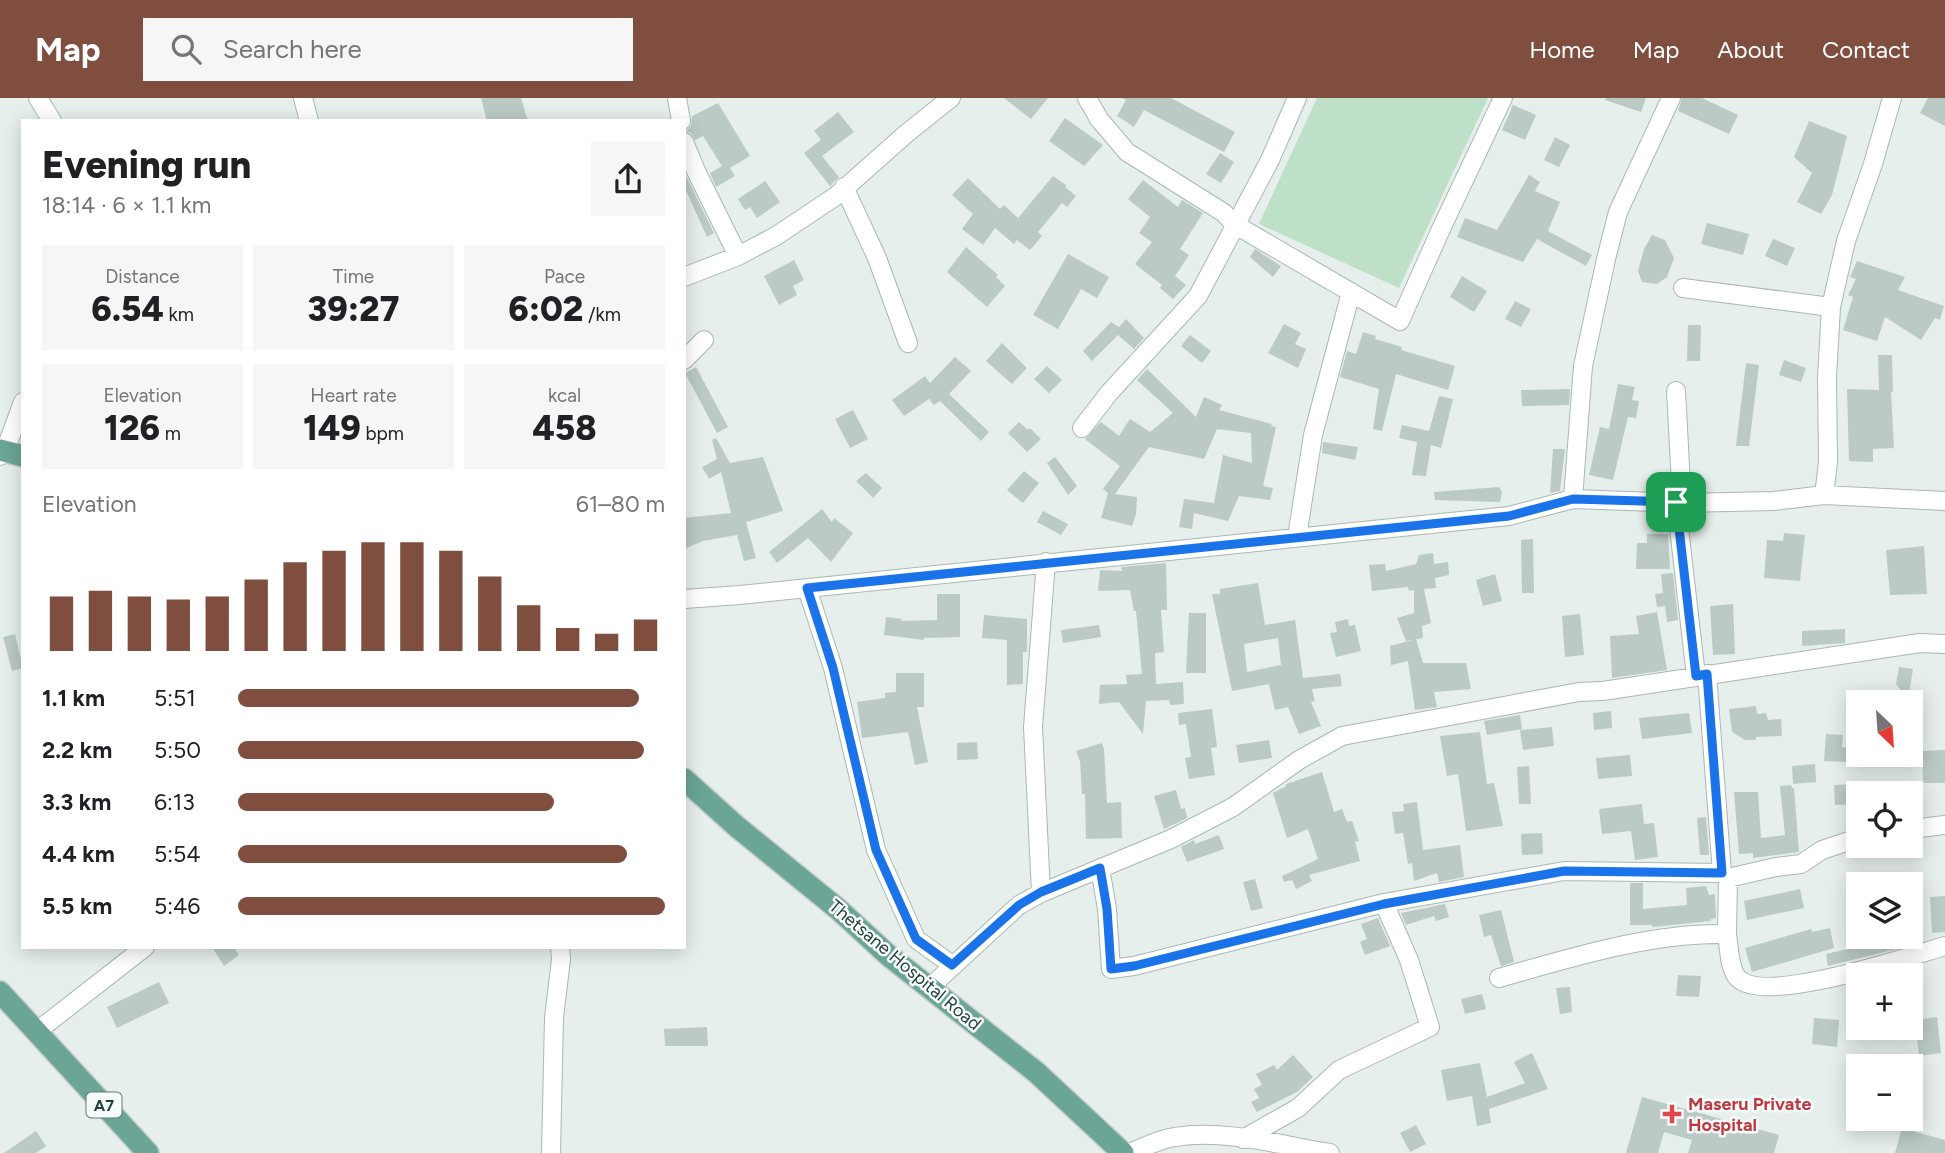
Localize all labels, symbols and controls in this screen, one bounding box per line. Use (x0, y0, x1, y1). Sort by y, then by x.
search box (143, 18, 633, 81)
text: Map (35, 30, 101, 69)
icon: search (167, 30, 205, 68)
text: Search here (223, 33, 362, 65)
text: Home (1529, 35, 1595, 64)
text: Map (1633, 35, 1679, 64)
text: About (1717, 35, 1784, 64)
text: Contact (1822, 35, 1910, 64)
text: Evening run (42, 142, 251, 188)
button: share (591, 142, 665, 216)
text: 18:14 · 6 × 1.1 km (42, 191, 211, 219)
text: Distance (105, 265, 180, 288)
text: Time (333, 265, 374, 288)
text: Pace (544, 265, 585, 288)
text: 6.54 (91, 288, 164, 330)
text: 39:27 (308, 288, 399, 330)
text: 6:02 (508, 288, 583, 330)
text: km (164, 303, 194, 326)
text: /km (583, 303, 621, 326)
text: Elevation (103, 384, 182, 407)
text: Heart rate (310, 384, 397, 407)
text: kcal (548, 384, 581, 407)
text: 126 (104, 407, 160, 449)
text: 149 (303, 407, 361, 449)
text: 458 (532, 407, 597, 449)
text: m (160, 422, 181, 445)
text: bpm (361, 422, 404, 445)
pin (1646, 472, 1706, 532)
icon: arrive (1657, 483, 1695, 521)
text: Elevation (42, 490, 137, 518)
text: 61–80 m (576, 490, 665, 518)
text: 1.1 km (42, 684, 105, 712)
text: 5:51 (154, 684, 196, 712)
north arrow (1846, 690, 1923, 766)
map controls (1846, 690, 1923, 1131)
text: 2.2 km (42, 736, 112, 764)
text: 5:50 (154, 736, 201, 764)
button: locate (1846, 781, 1923, 858)
text: 3.3 km (42, 788, 111, 816)
text: 6:13 (154, 788, 195, 816)
text: 4.4 km (42, 840, 115, 868)
text: 5:54 (154, 840, 201, 868)
button: layers (1846, 872, 1923, 949)
text: 5.5 km (42, 892, 112, 920)
text: 5:46 (154, 892, 200, 920)
street label: Thetsane Hospital Road (825, 895, 985, 1035)
button: + (1846, 963, 1923, 1040)
button: − (1846, 1054, 1923, 1131)
road number: A7 (86, 1093, 122, 1118)
place label: Maseru Private Hospital (1688, 1093, 1811, 1136)
marker: Maseru Private Hospital (1662, 1104, 1682, 1124)

